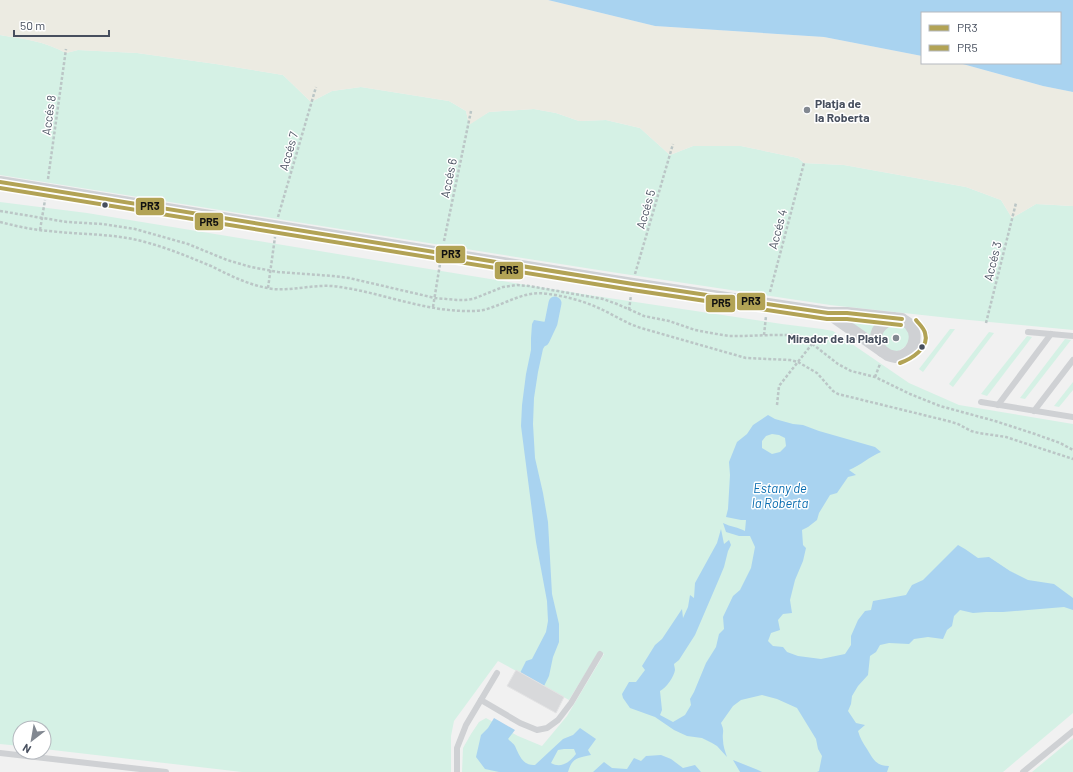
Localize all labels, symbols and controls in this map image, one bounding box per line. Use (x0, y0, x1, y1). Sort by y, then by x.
scale bar (14, 12, 109, 38)
legend (921, 12, 1061, 64)
text: 50 m (20, 18, 45, 32)
text: PR3 (957, 20, 978, 34)
text: PR5 (957, 40, 978, 54)
street label: Accés 8 (38, 94, 58, 136)
place label: Platja de la Roberta (815, 96, 870, 124)
marker: Platja de la Roberta (802, 105, 812, 115)
street label: Accés 7 (276, 130, 300, 172)
street label: Accés 6 (437, 157, 459, 199)
street label: Accés 5 (633, 188, 657, 230)
line badge: PR3 (135, 197, 165, 216)
text: PR3 (140, 199, 160, 212)
unlabelled marker (100, 200, 110, 210)
street label: Accés 4 (765, 208, 789, 250)
line badge: PR5 (194, 212, 224, 231)
text: PR5 (199, 215, 219, 228)
street label: Accés 3 (980, 240, 1004, 282)
line badge: PR3 (435, 245, 466, 264)
text: PR3 (441, 247, 461, 260)
line badge: PR5 (494, 261, 524, 280)
text: PR5 (499, 263, 519, 276)
line badge: PR3 (736, 292, 766, 311)
line badge: PR5 (705, 294, 736, 313)
text: PR3 (741, 294, 761, 307)
text: PR5 (711, 296, 731, 309)
place label: Mirador de la Platja (787, 331, 888, 345)
marker: Mirador de la Platja (891, 333, 901, 343)
unlabelled marker (917, 342, 927, 352)
water label: Estany de la Roberta (752, 480, 808, 511)
north arrow (12, 720, 52, 760)
text: N (20, 742, 33, 756)

